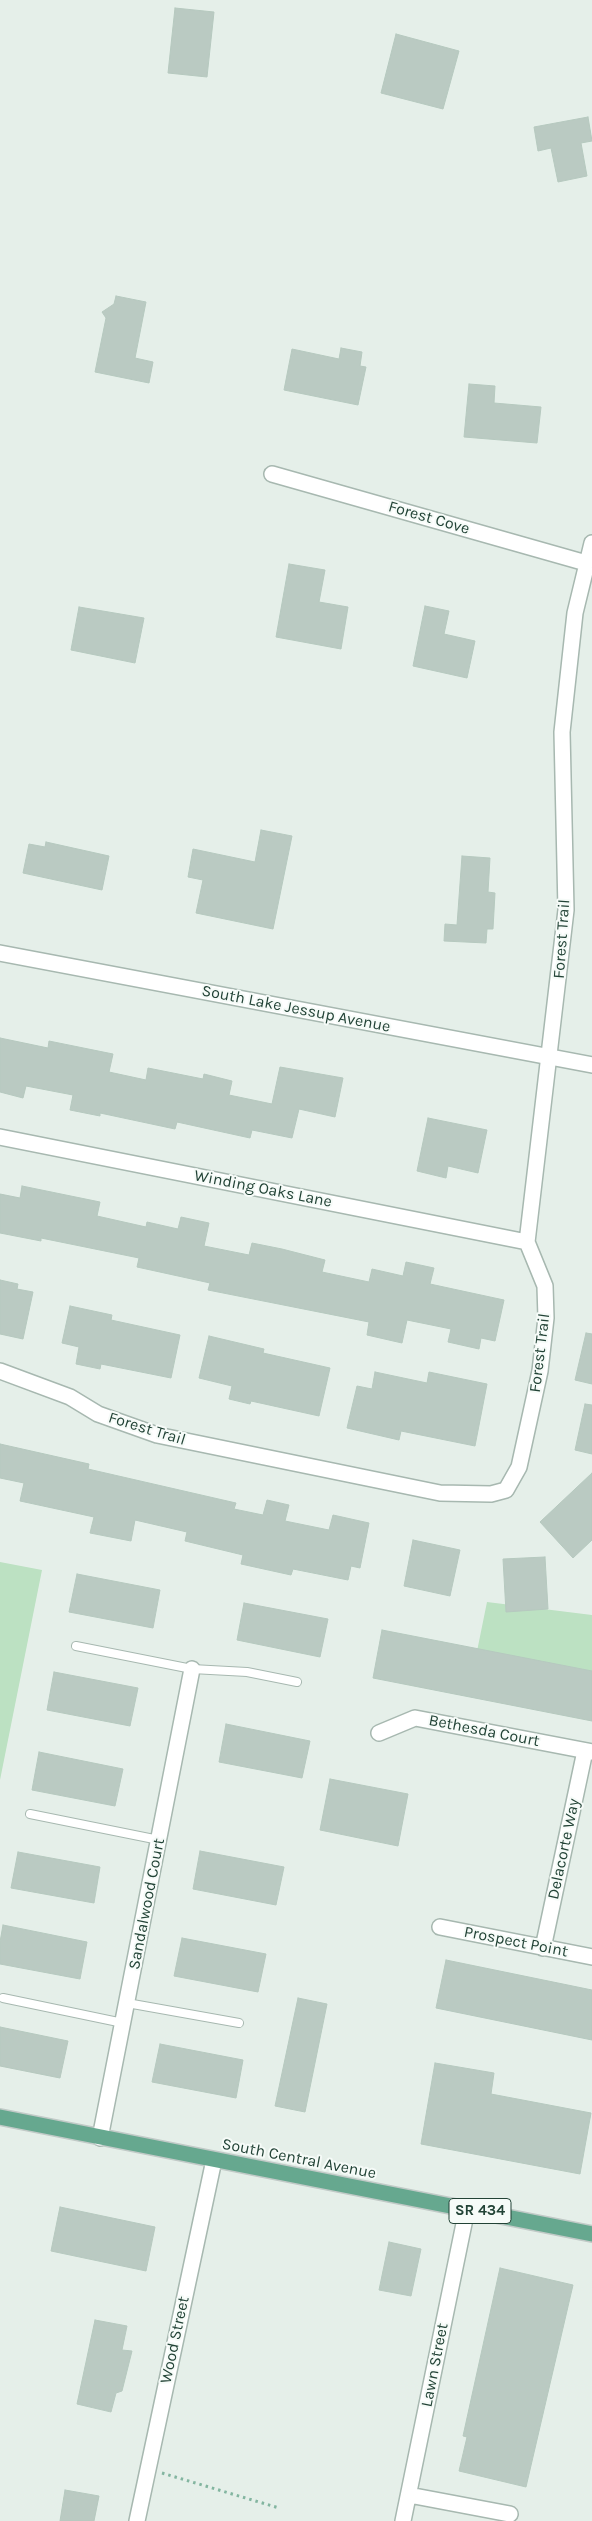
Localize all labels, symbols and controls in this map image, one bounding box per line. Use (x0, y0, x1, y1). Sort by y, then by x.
street label: Forest Cove (386, 497, 472, 539)
street label: Forest Trail (550, 899, 574, 979)
street label: South Lake Jessup Avenue (200, 981, 392, 1037)
street label: Winding Oaks Lane (192, 1166, 334, 1212)
street label: Forest Trail (526, 1312, 554, 1394)
street label: Forest Trail (106, 1408, 188, 1450)
street label: Bethesda Court (427, 1711, 541, 1751)
street label: Delacorte Way (544, 1797, 584, 1901)
street label: Sandalwood Court (125, 1837, 169, 1971)
street label: Prospect Point (462, 1923, 570, 1961)
street label: South Central Avenue (220, 2135, 378, 2183)
road number: SR 434 (449, 2198, 511, 2224)
street label: Wood Street (156, 2295, 194, 2385)
street label: Lawn Street (417, 2321, 453, 2409)

